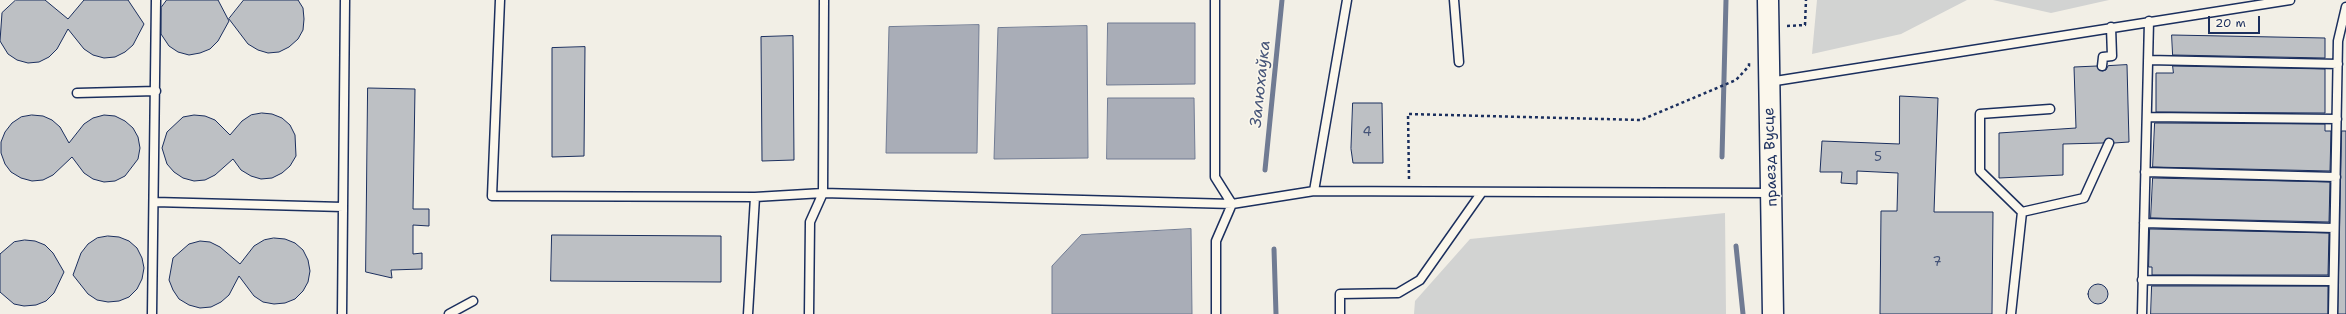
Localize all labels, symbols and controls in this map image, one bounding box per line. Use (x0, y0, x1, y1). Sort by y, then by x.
scale bar (2210, 8, 2262, 34)
text: 20 m (2215, 15, 2246, 31)
water label: Залюхаўка (1247, 39, 1275, 129)
street label: праезд Вусце (1760, 107, 1782, 207)
house number: 4 (1362, 125, 1372, 141)
house number: 5 (1874, 150, 1882, 166)
house number: 7 (1932, 255, 1942, 271)

